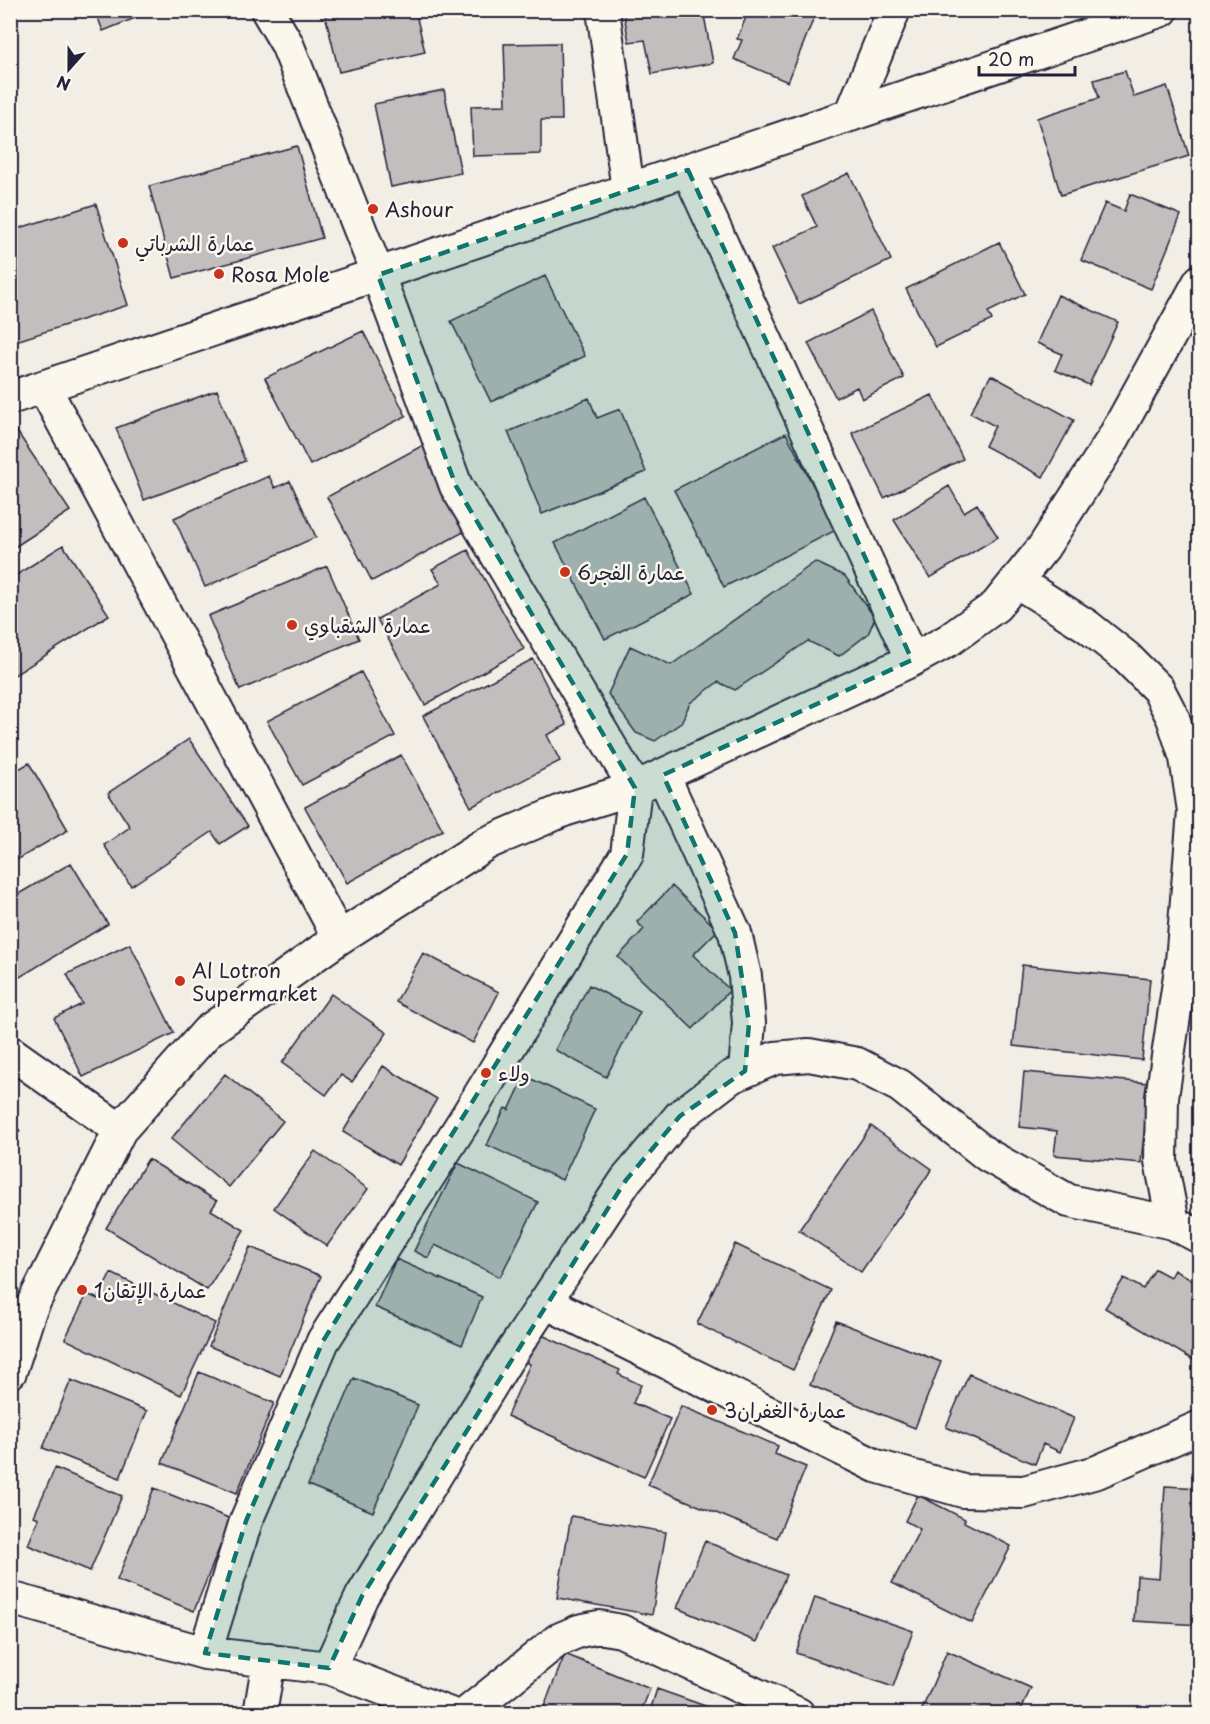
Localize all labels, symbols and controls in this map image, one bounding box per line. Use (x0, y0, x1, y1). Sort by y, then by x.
north arrow (39, 39, 99, 99)
scale bar (979, 39, 1075, 77)
text: 20 m (988, 45, 1034, 72)
text: N (53, 70, 73, 97)
place label: Ashour (385, 194, 454, 224)
marker: Ashour (366, 202, 380, 216)
place label: عمارة الشرباتي (135, 228, 256, 262)
marker: عمارة الشرباتي (116, 236, 130, 250)
place label: Rosa Mole (231, 259, 330, 289)
marker: Rosa Mole (212, 267, 226, 281)
place label: عمارة الفجر6 (577, 557, 686, 587)
marker: عمارة الفجر6 (558, 565, 572, 579)
place label: عمارة الشقباوي (304, 610, 432, 641)
marker: عمارة الشقباوي (285, 618, 299, 632)
place label: Al Lotron Supermarket (192, 955, 318, 1008)
marker: Al Lotron Supermarket (173, 974, 187, 988)
place label: ولاء (498, 1058, 530, 1088)
marker: ولاء (479, 1066, 493, 1080)
place label: عمارة الإتقان1 (94, 1275, 207, 1305)
marker: عمارة الإتقان1 (75, 1283, 89, 1297)
place label: عمارة الغفران3 (724, 1395, 847, 1425)
marker: عمارة الغفران3 (705, 1403, 719, 1417)

